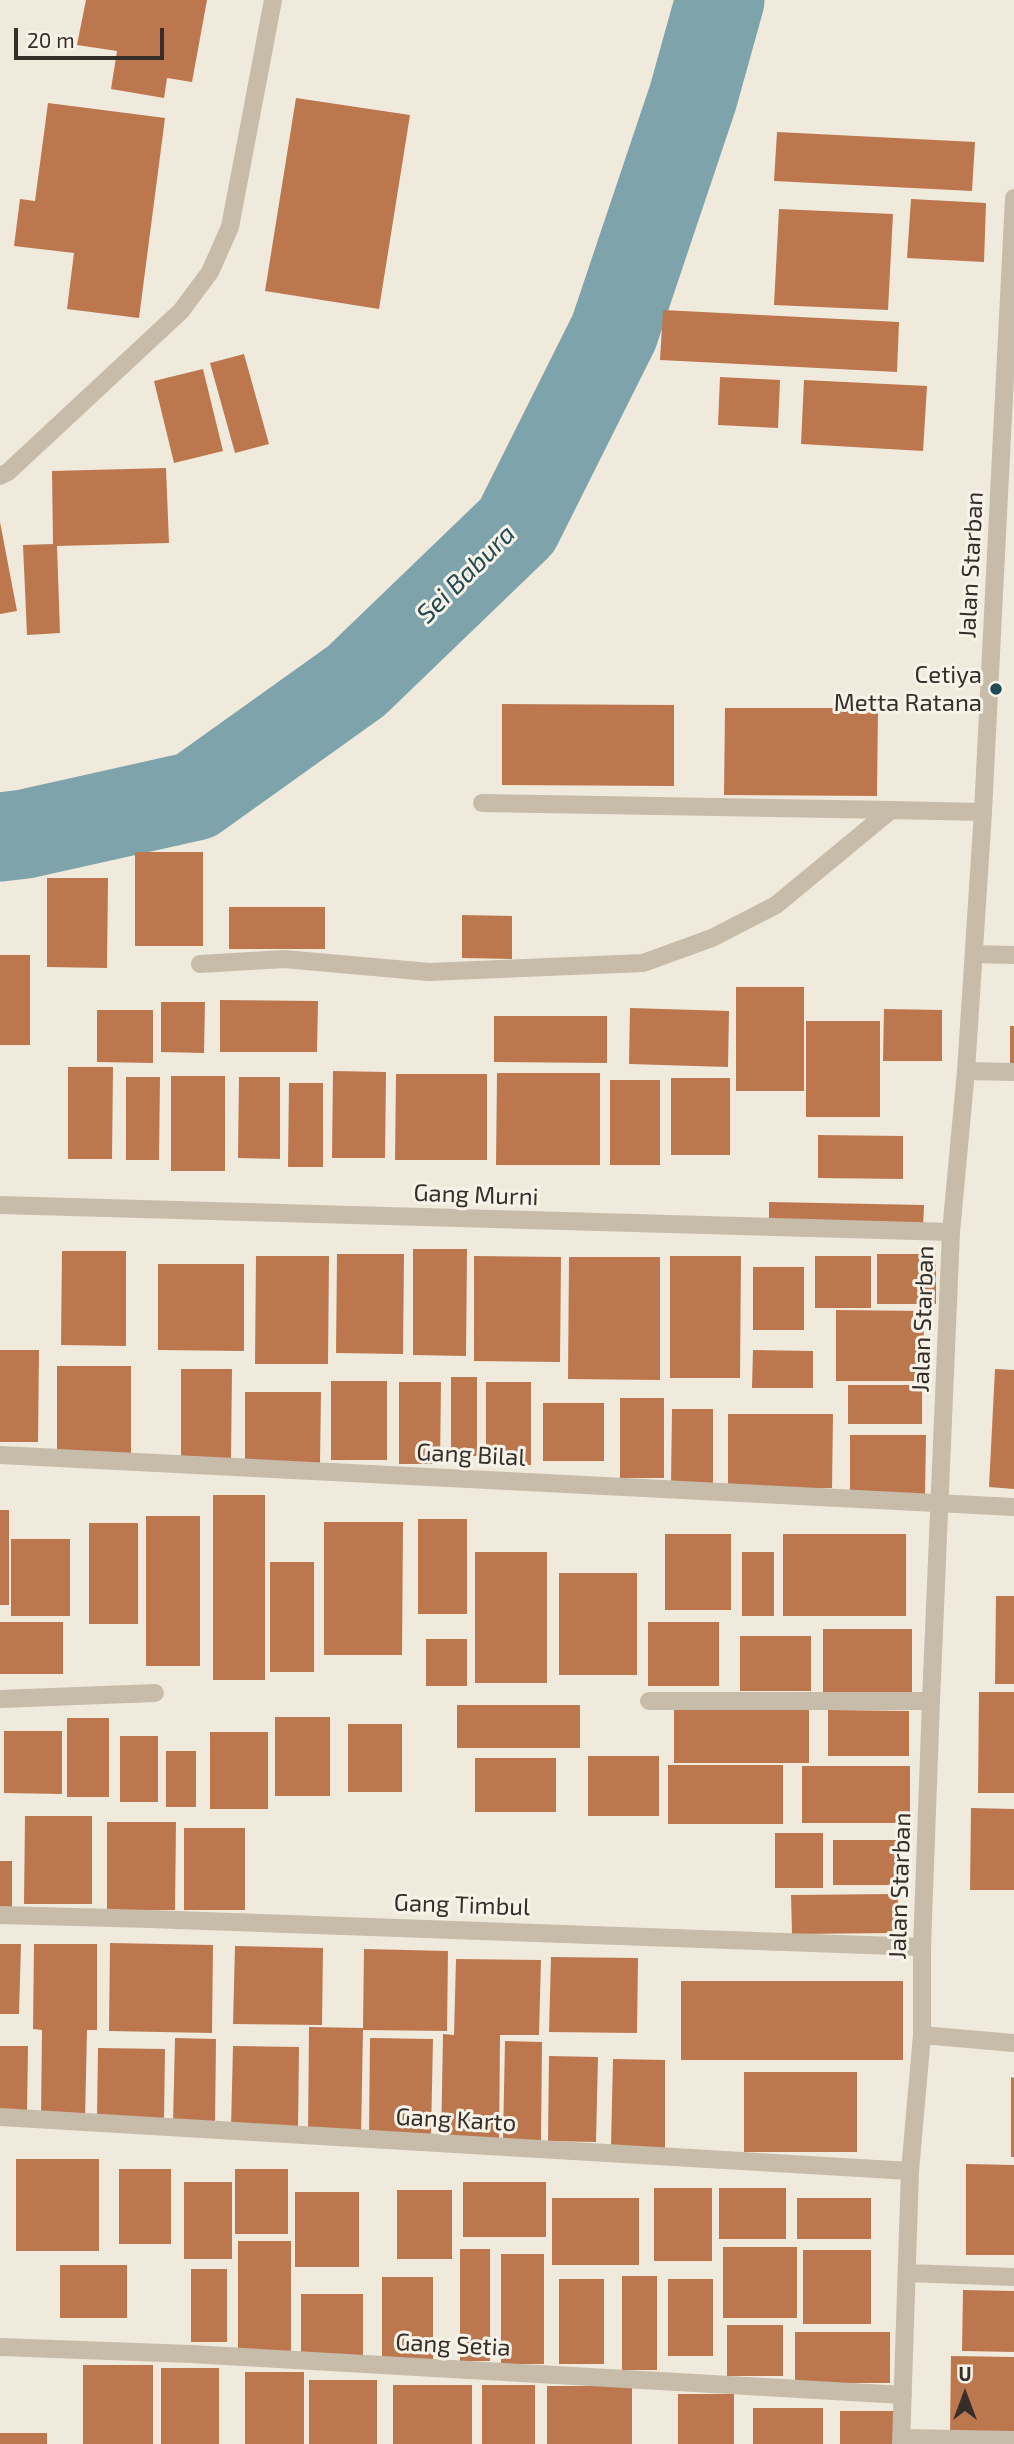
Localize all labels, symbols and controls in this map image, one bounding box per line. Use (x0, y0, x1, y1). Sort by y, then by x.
scale bar (18, 14, 168, 58)
text: 20 m (27, 27, 75, 52)
street label: Jalan Starban (953, 491, 989, 639)
water label: Sei Babura (410, 518, 522, 630)
place label: Cetiya Metta Ratana (834, 661, 982, 717)
marker: Cetiya Metta Ratana (988, 681, 1004, 697)
street label: Gang Murni (413, 1178, 539, 1212)
street label: Jalan Starban (906, 1245, 940, 1393)
street label: Gang Bilal (416, 1438, 526, 1472)
street label: Jalan Starban (883, 1812, 917, 1960)
street label: Gang Timbul (393, 1888, 531, 1922)
street label: Gang Karto (395, 2102, 517, 2138)
street label: Gang Setia (395, 2328, 511, 2362)
north arrow (930, 2360, 1000, 2430)
text: U (958, 2362, 972, 2385)

